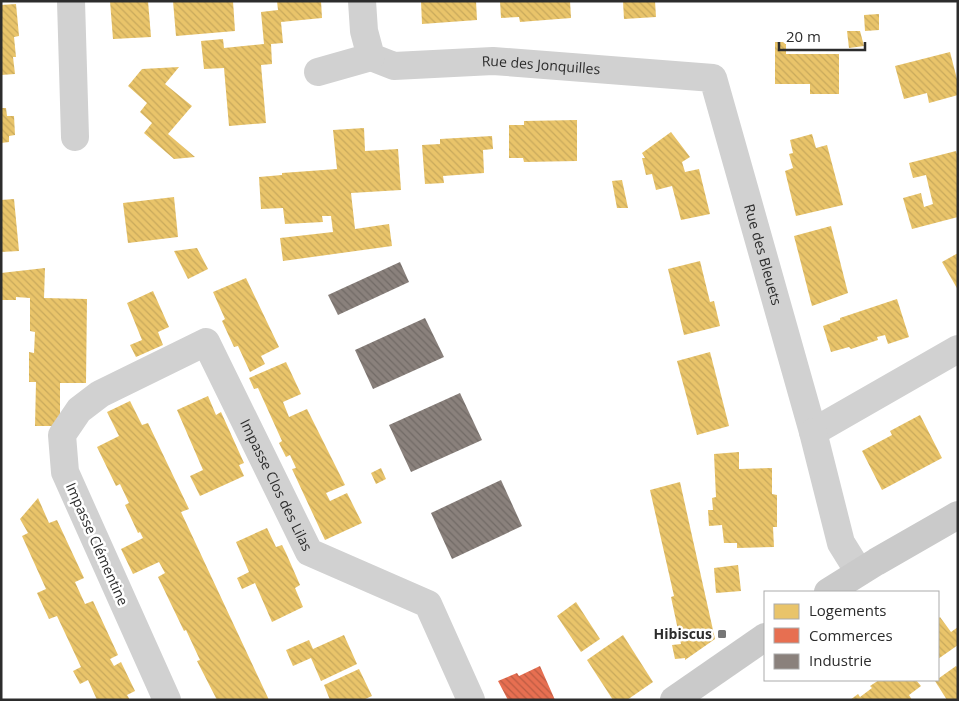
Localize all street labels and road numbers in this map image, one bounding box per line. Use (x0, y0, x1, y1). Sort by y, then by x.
street label: Rue des Jonquilles (481, 51, 601, 78)
street label: Rue des Bleuets (740, 202, 787, 307)
street label: Impasse Clos des Lilas (236, 416, 317, 554)
street label: Impasse Clémentine (62, 479, 133, 608)

